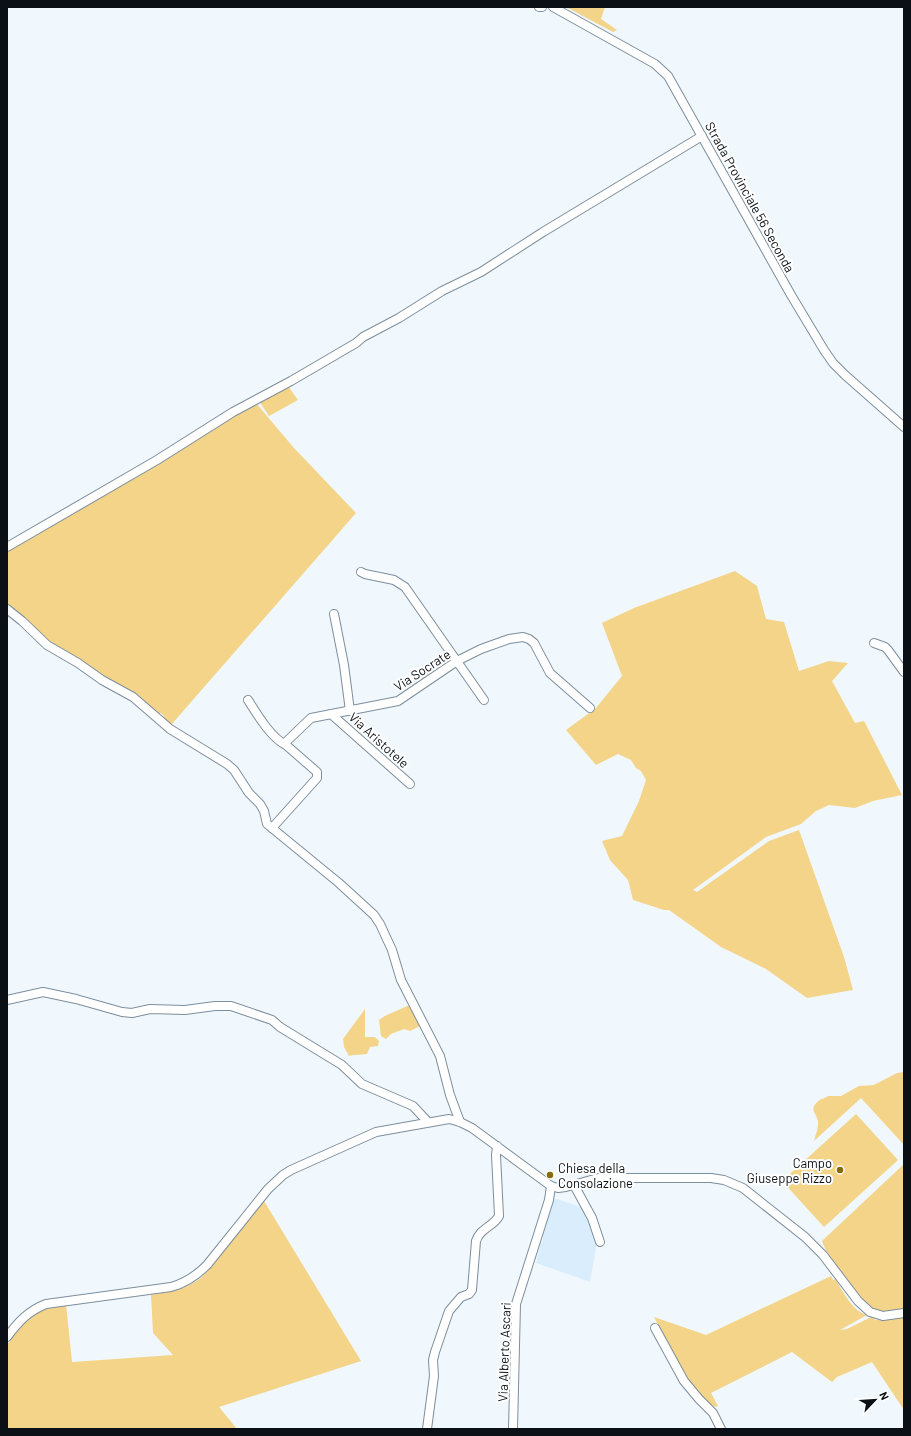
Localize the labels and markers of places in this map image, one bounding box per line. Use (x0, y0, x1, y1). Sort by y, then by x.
place label: Campo Giuseppe Rizzo (747, 1155, 832, 1186)
place label: Chiesa della Consolazione (558, 1160, 633, 1191)
marker: Campo Giuseppe Rizzo (835, 1165, 845, 1175)
marker: Chiesa della Consolazione (545, 1170, 555, 1180)

